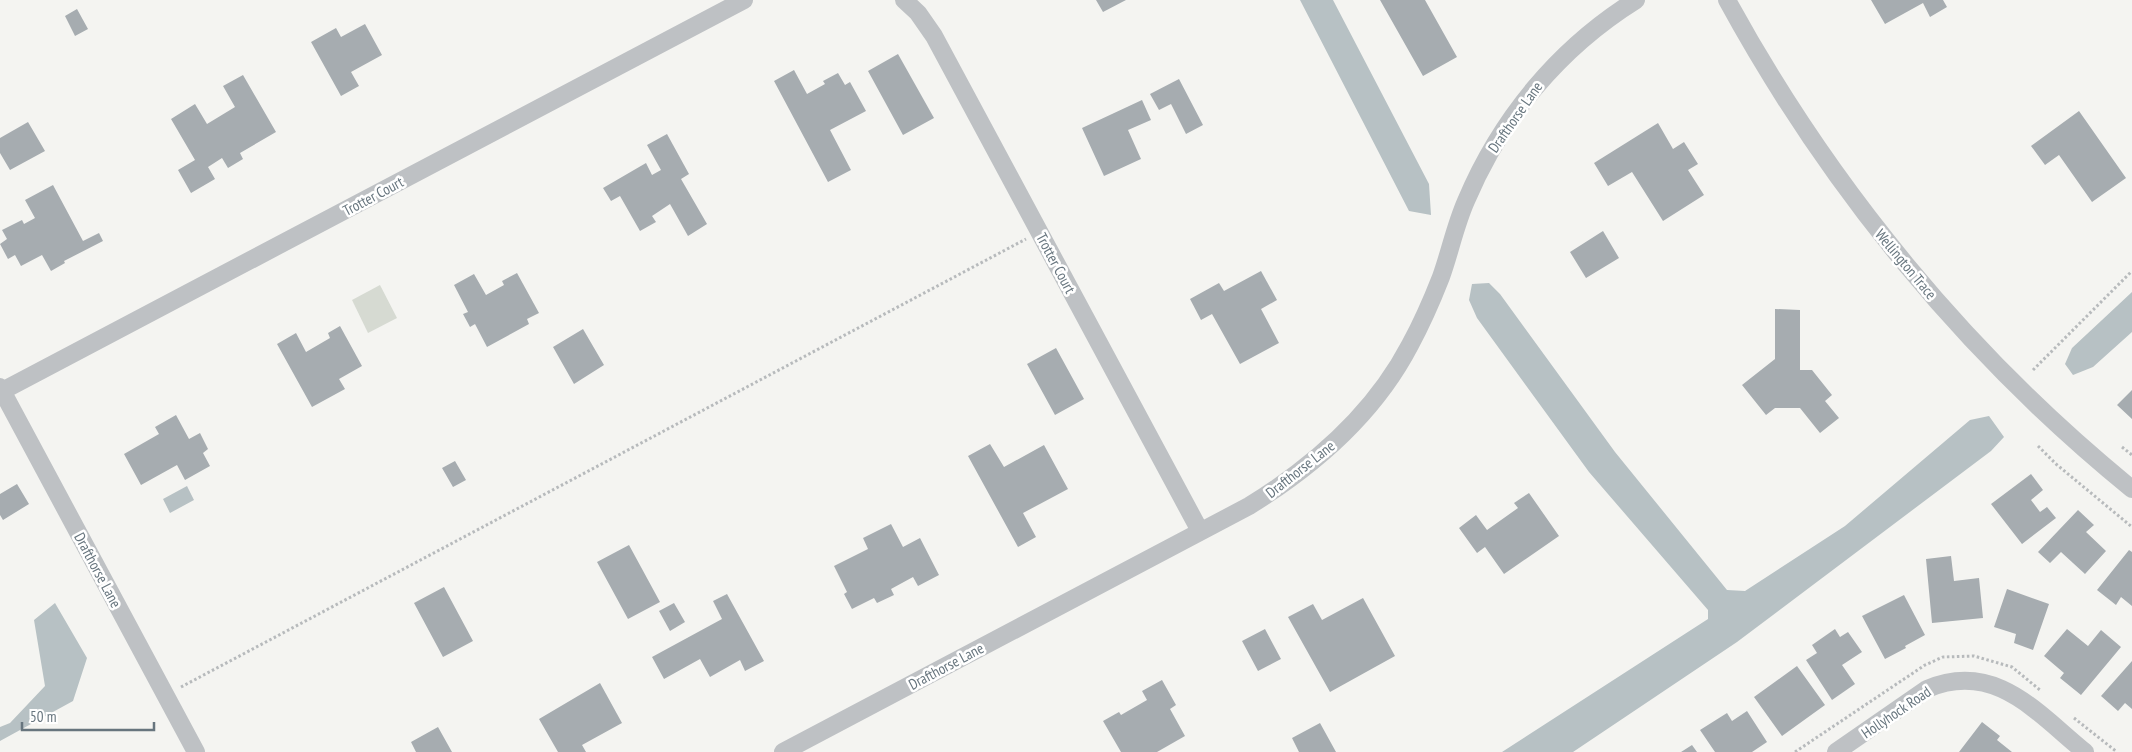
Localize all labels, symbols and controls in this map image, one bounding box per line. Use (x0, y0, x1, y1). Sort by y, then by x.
street label: Drafthorse Lane (1484, 78, 1546, 156)
street label: Trotter Court (340, 172, 406, 220)
street label: Wellington Trace (1871, 225, 1941, 303)
street label: Trotter Court (1032, 230, 1080, 296)
street label: Drafthorse Lane (1262, 436, 1338, 502)
street label: Drafthorse Lane (70, 529, 126, 611)
street label: Drafthorse Lane (905, 638, 987, 694)
street label: Hollyhock Road (1858, 682, 1934, 742)
scale bar (22, 700, 155, 732)
text: 50 m (30, 707, 56, 726)

